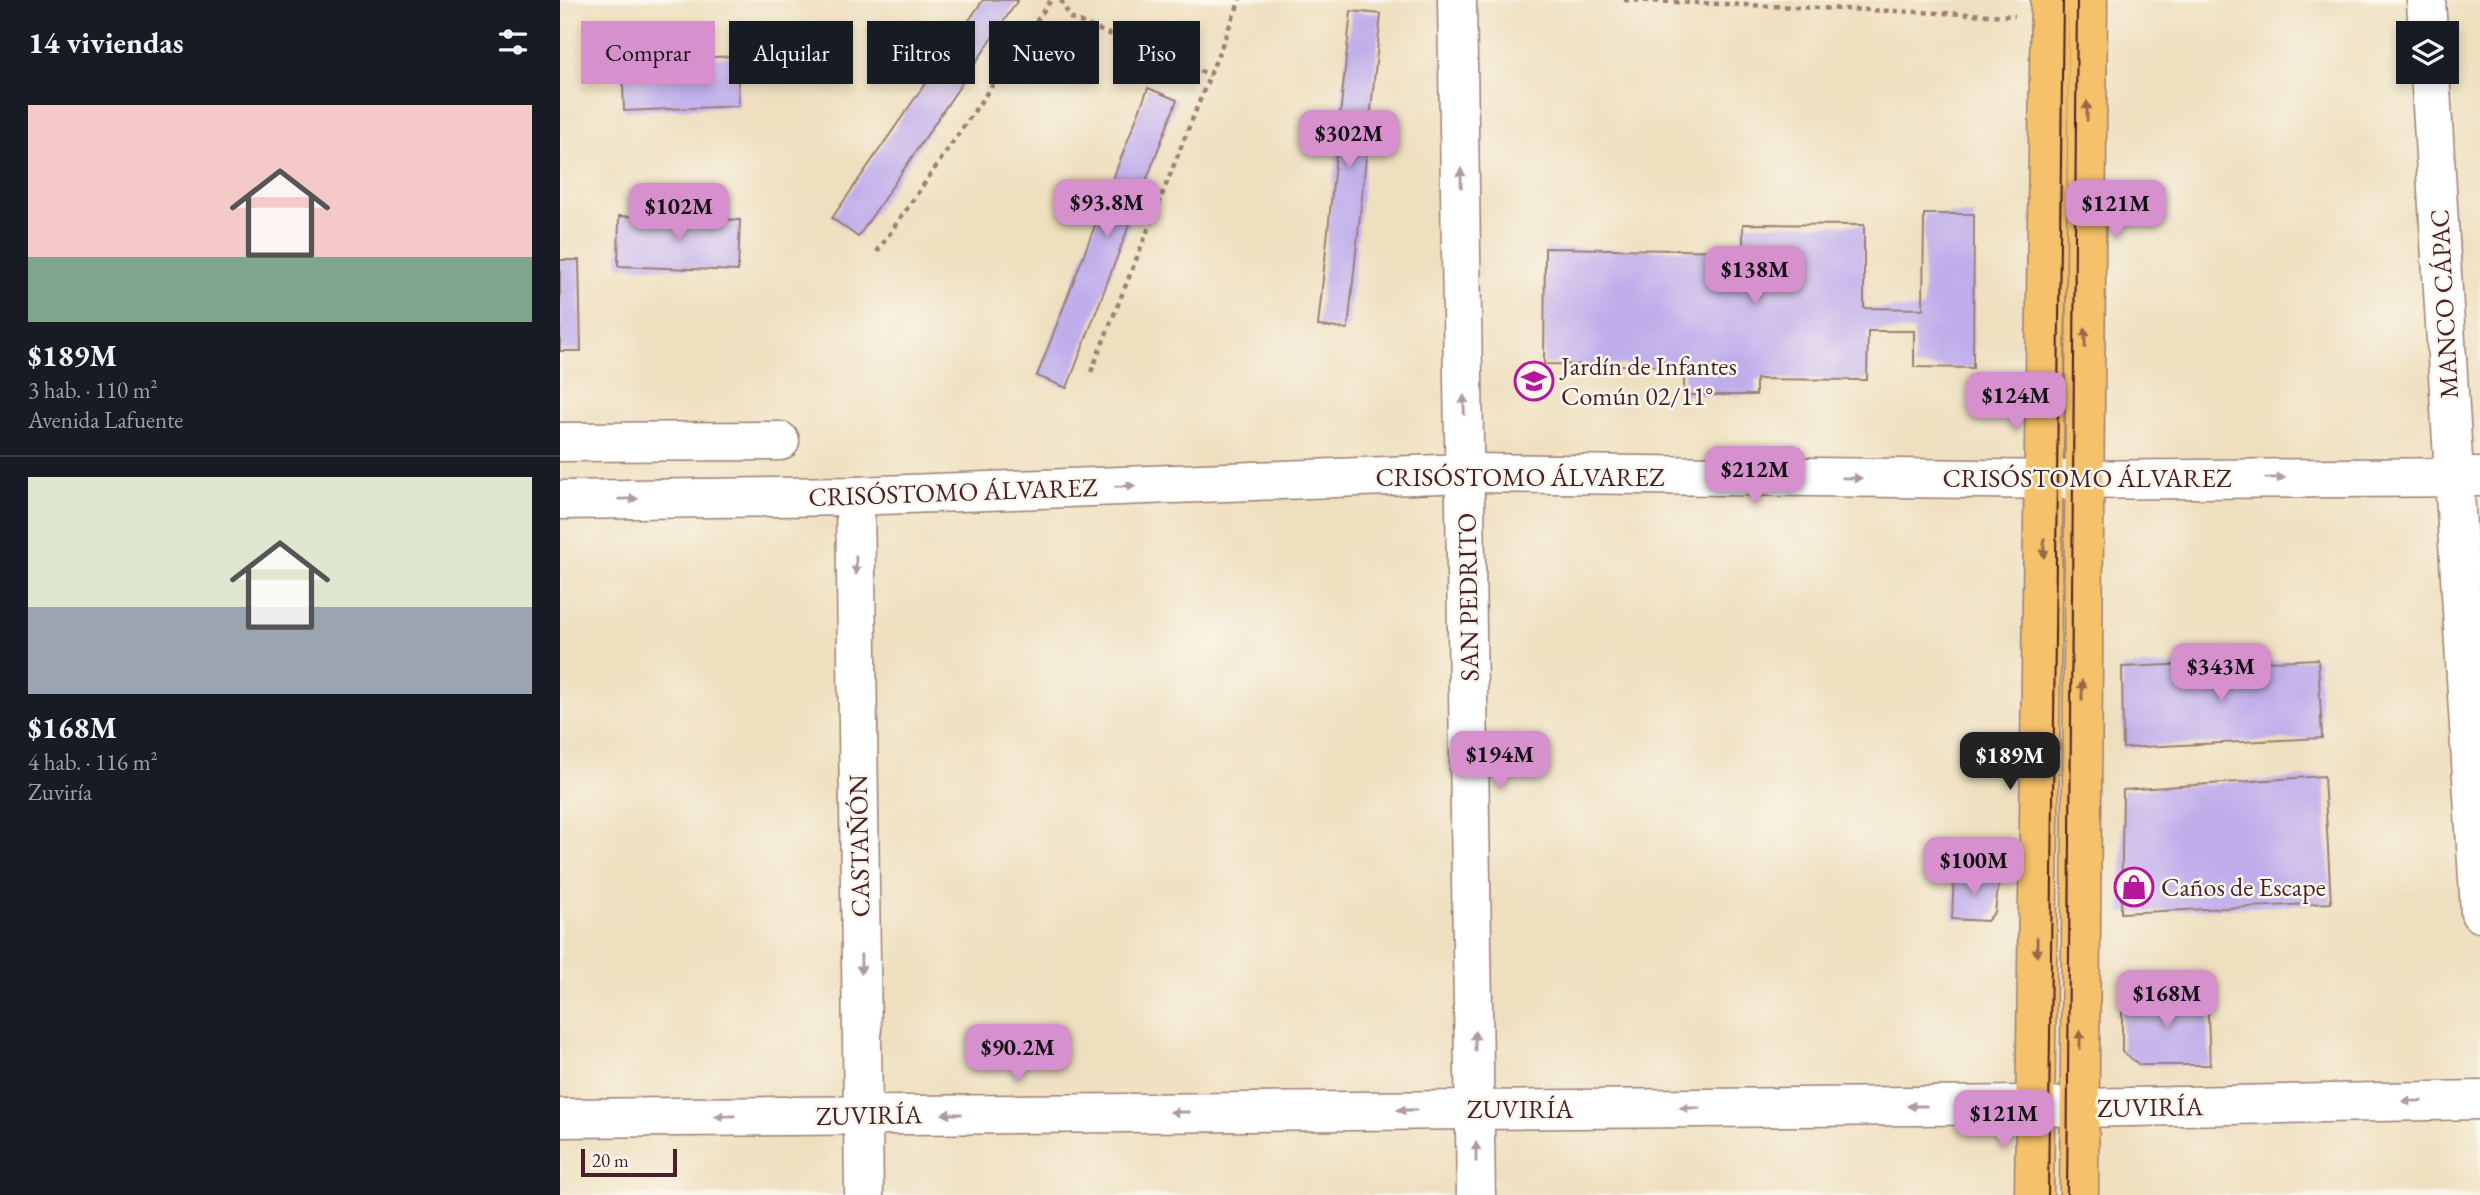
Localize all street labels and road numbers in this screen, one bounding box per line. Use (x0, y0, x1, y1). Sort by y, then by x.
street label: MANCO CÁPAC (2422, 208, 2466, 400)
street label: CRISÓSTOMO ÁLVAREZ (1375, 460, 1665, 494)
street label: CRISÓSTOMO ÁLVAREZ (1942, 461, 2232, 495)
street label: CRISÓSTOMO ÁLVAREZ (808, 470, 1098, 514)
street label: SAN PEDRITO (1450, 512, 1486, 682)
street label: CASTAÑÓN (841, 774, 877, 918)
street label: ZUVIRÍA (2096, 1089, 2205, 1125)
street label: ZUVIRÍA (1467, 1092, 1574, 1126)
street label: ZUVIRÍA (815, 1097, 924, 1133)

